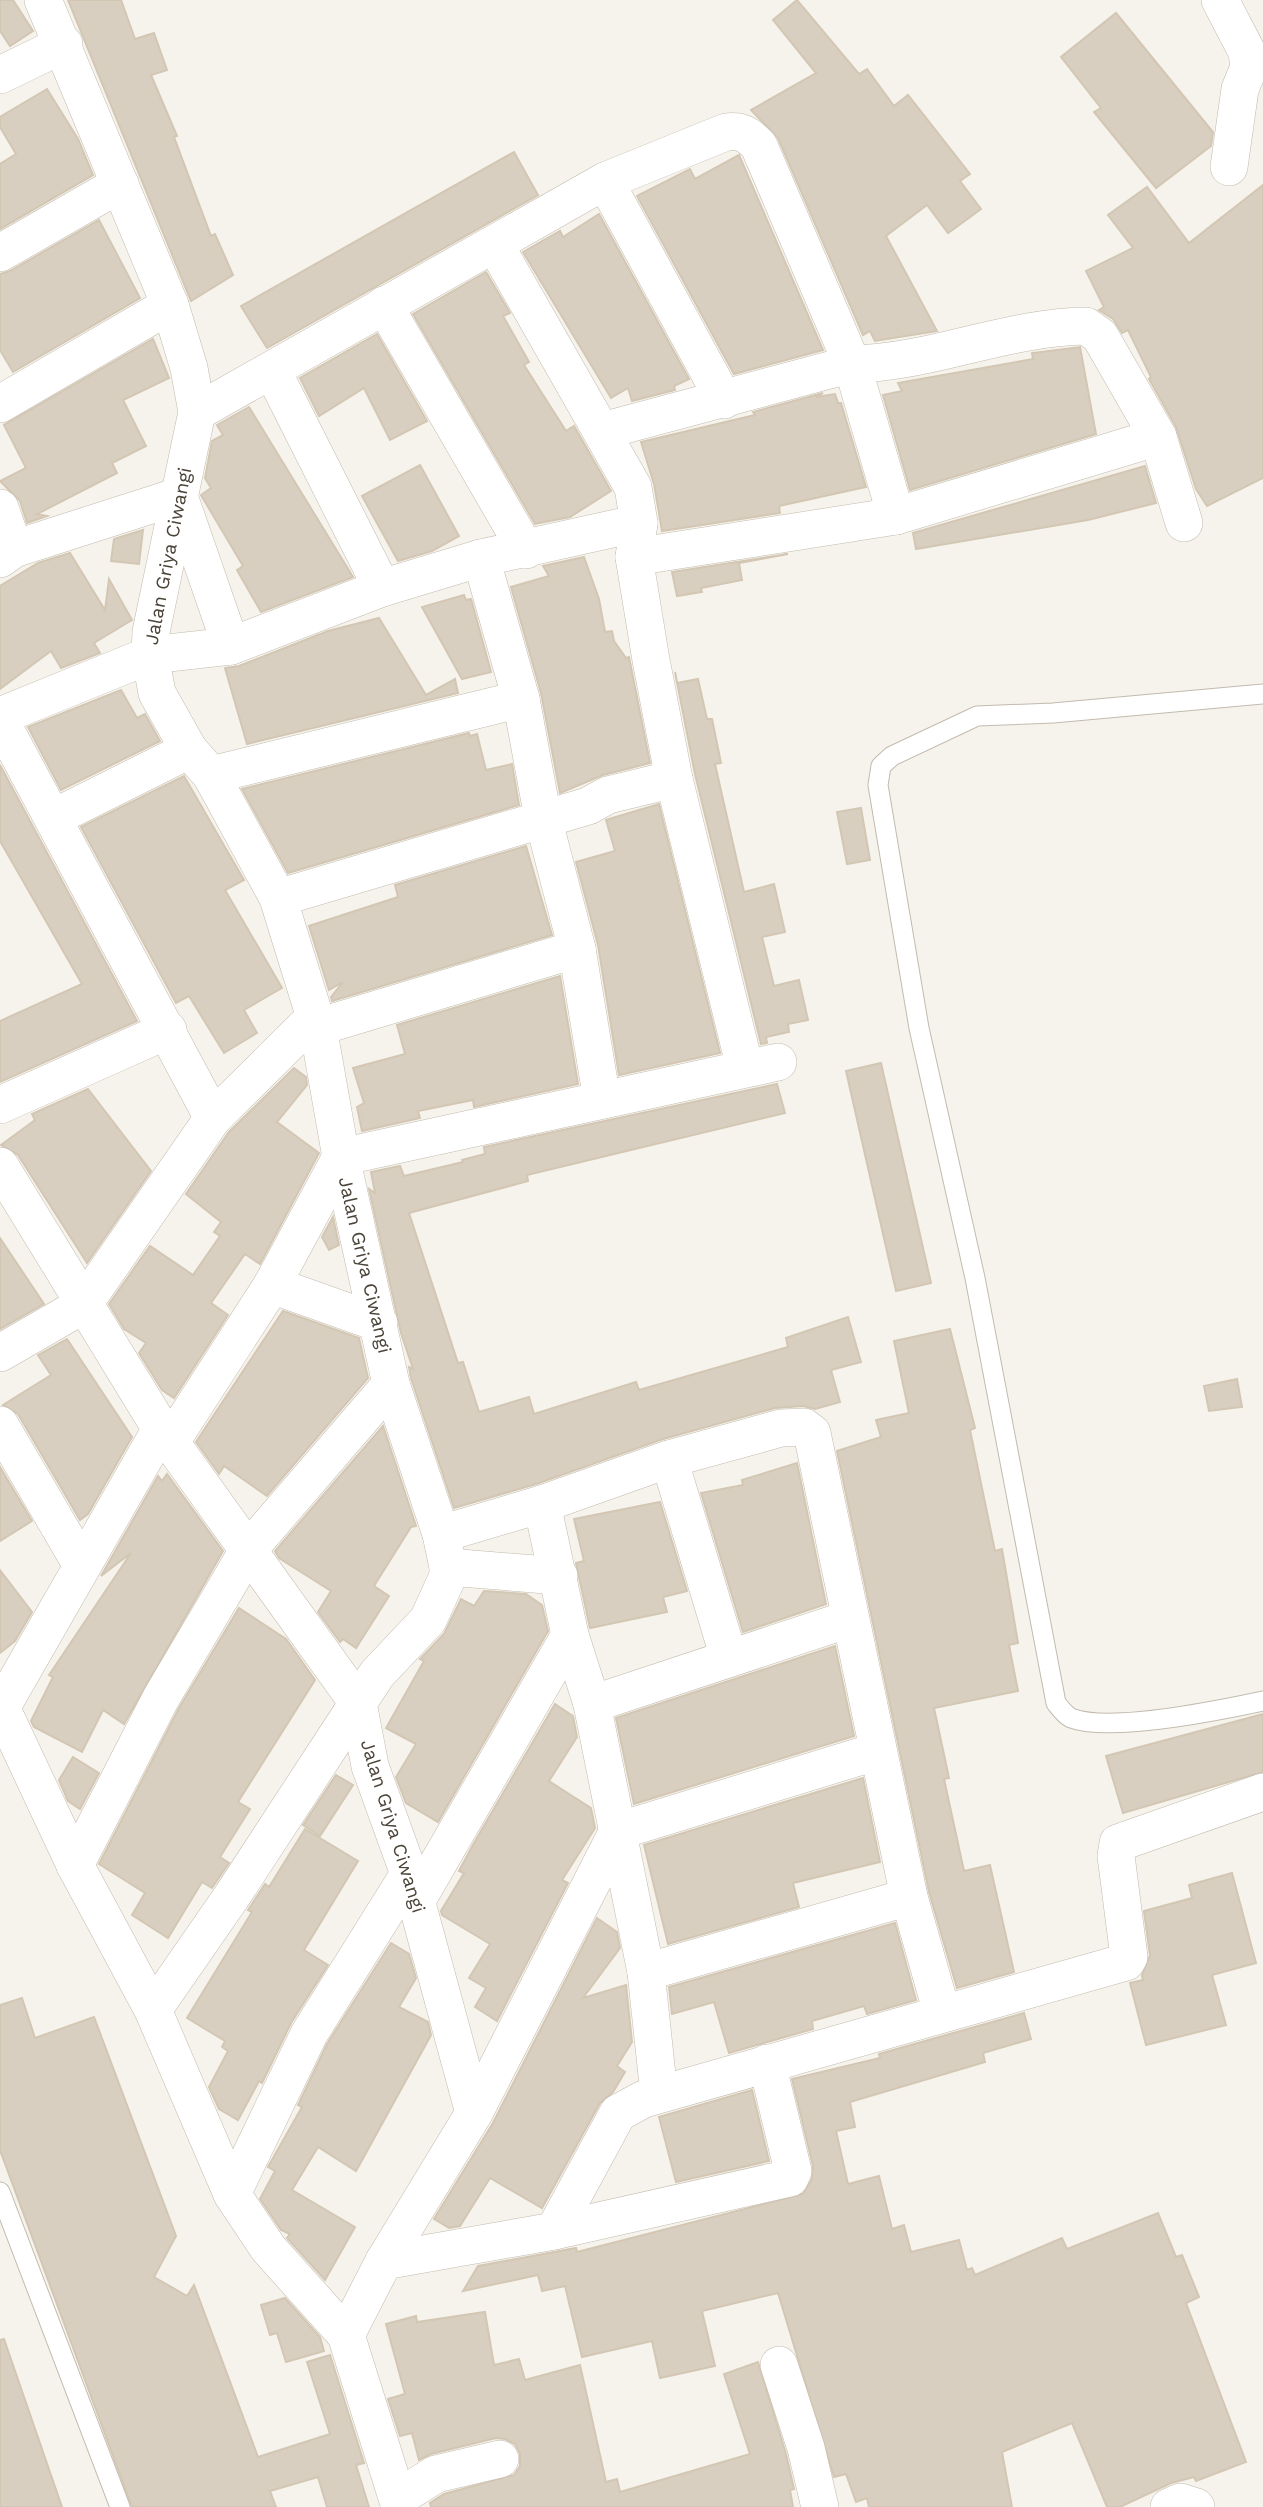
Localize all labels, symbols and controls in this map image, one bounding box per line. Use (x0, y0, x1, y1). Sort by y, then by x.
street label: Jalan Griya Ciwangi (140, 465, 196, 647)
street label: Jalan Griya Ciwangi (334, 1175, 396, 1355)
street label: Jalan Griya Ciwangi (356, 1736, 430, 1916)

